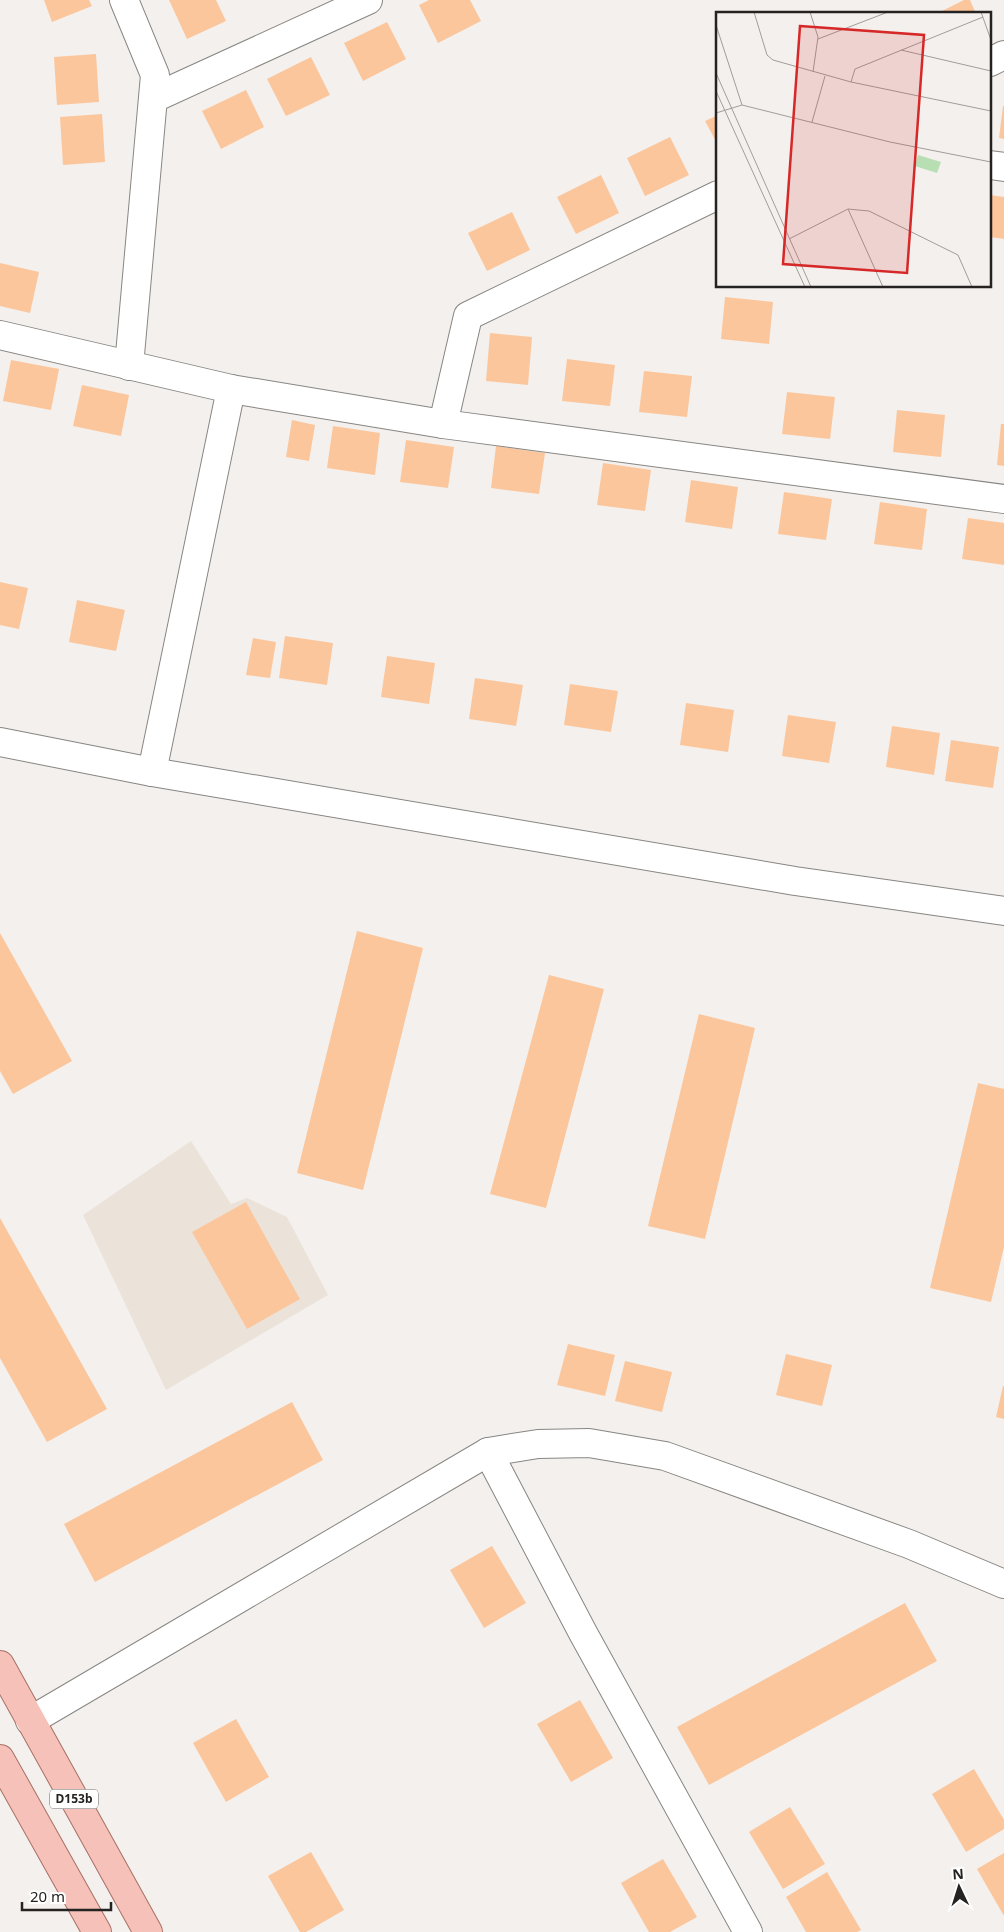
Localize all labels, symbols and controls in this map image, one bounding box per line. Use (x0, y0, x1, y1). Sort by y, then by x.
inset map (716, 12, 992, 288)
road number: D153b (50, 1790, 98, 1808)
north arrow (934, 1862, 984, 1912)
text: N (952, 1864, 964, 1883)
scale bar (22, 1880, 111, 1912)
text: 20 m (30, 1886, 65, 1906)

